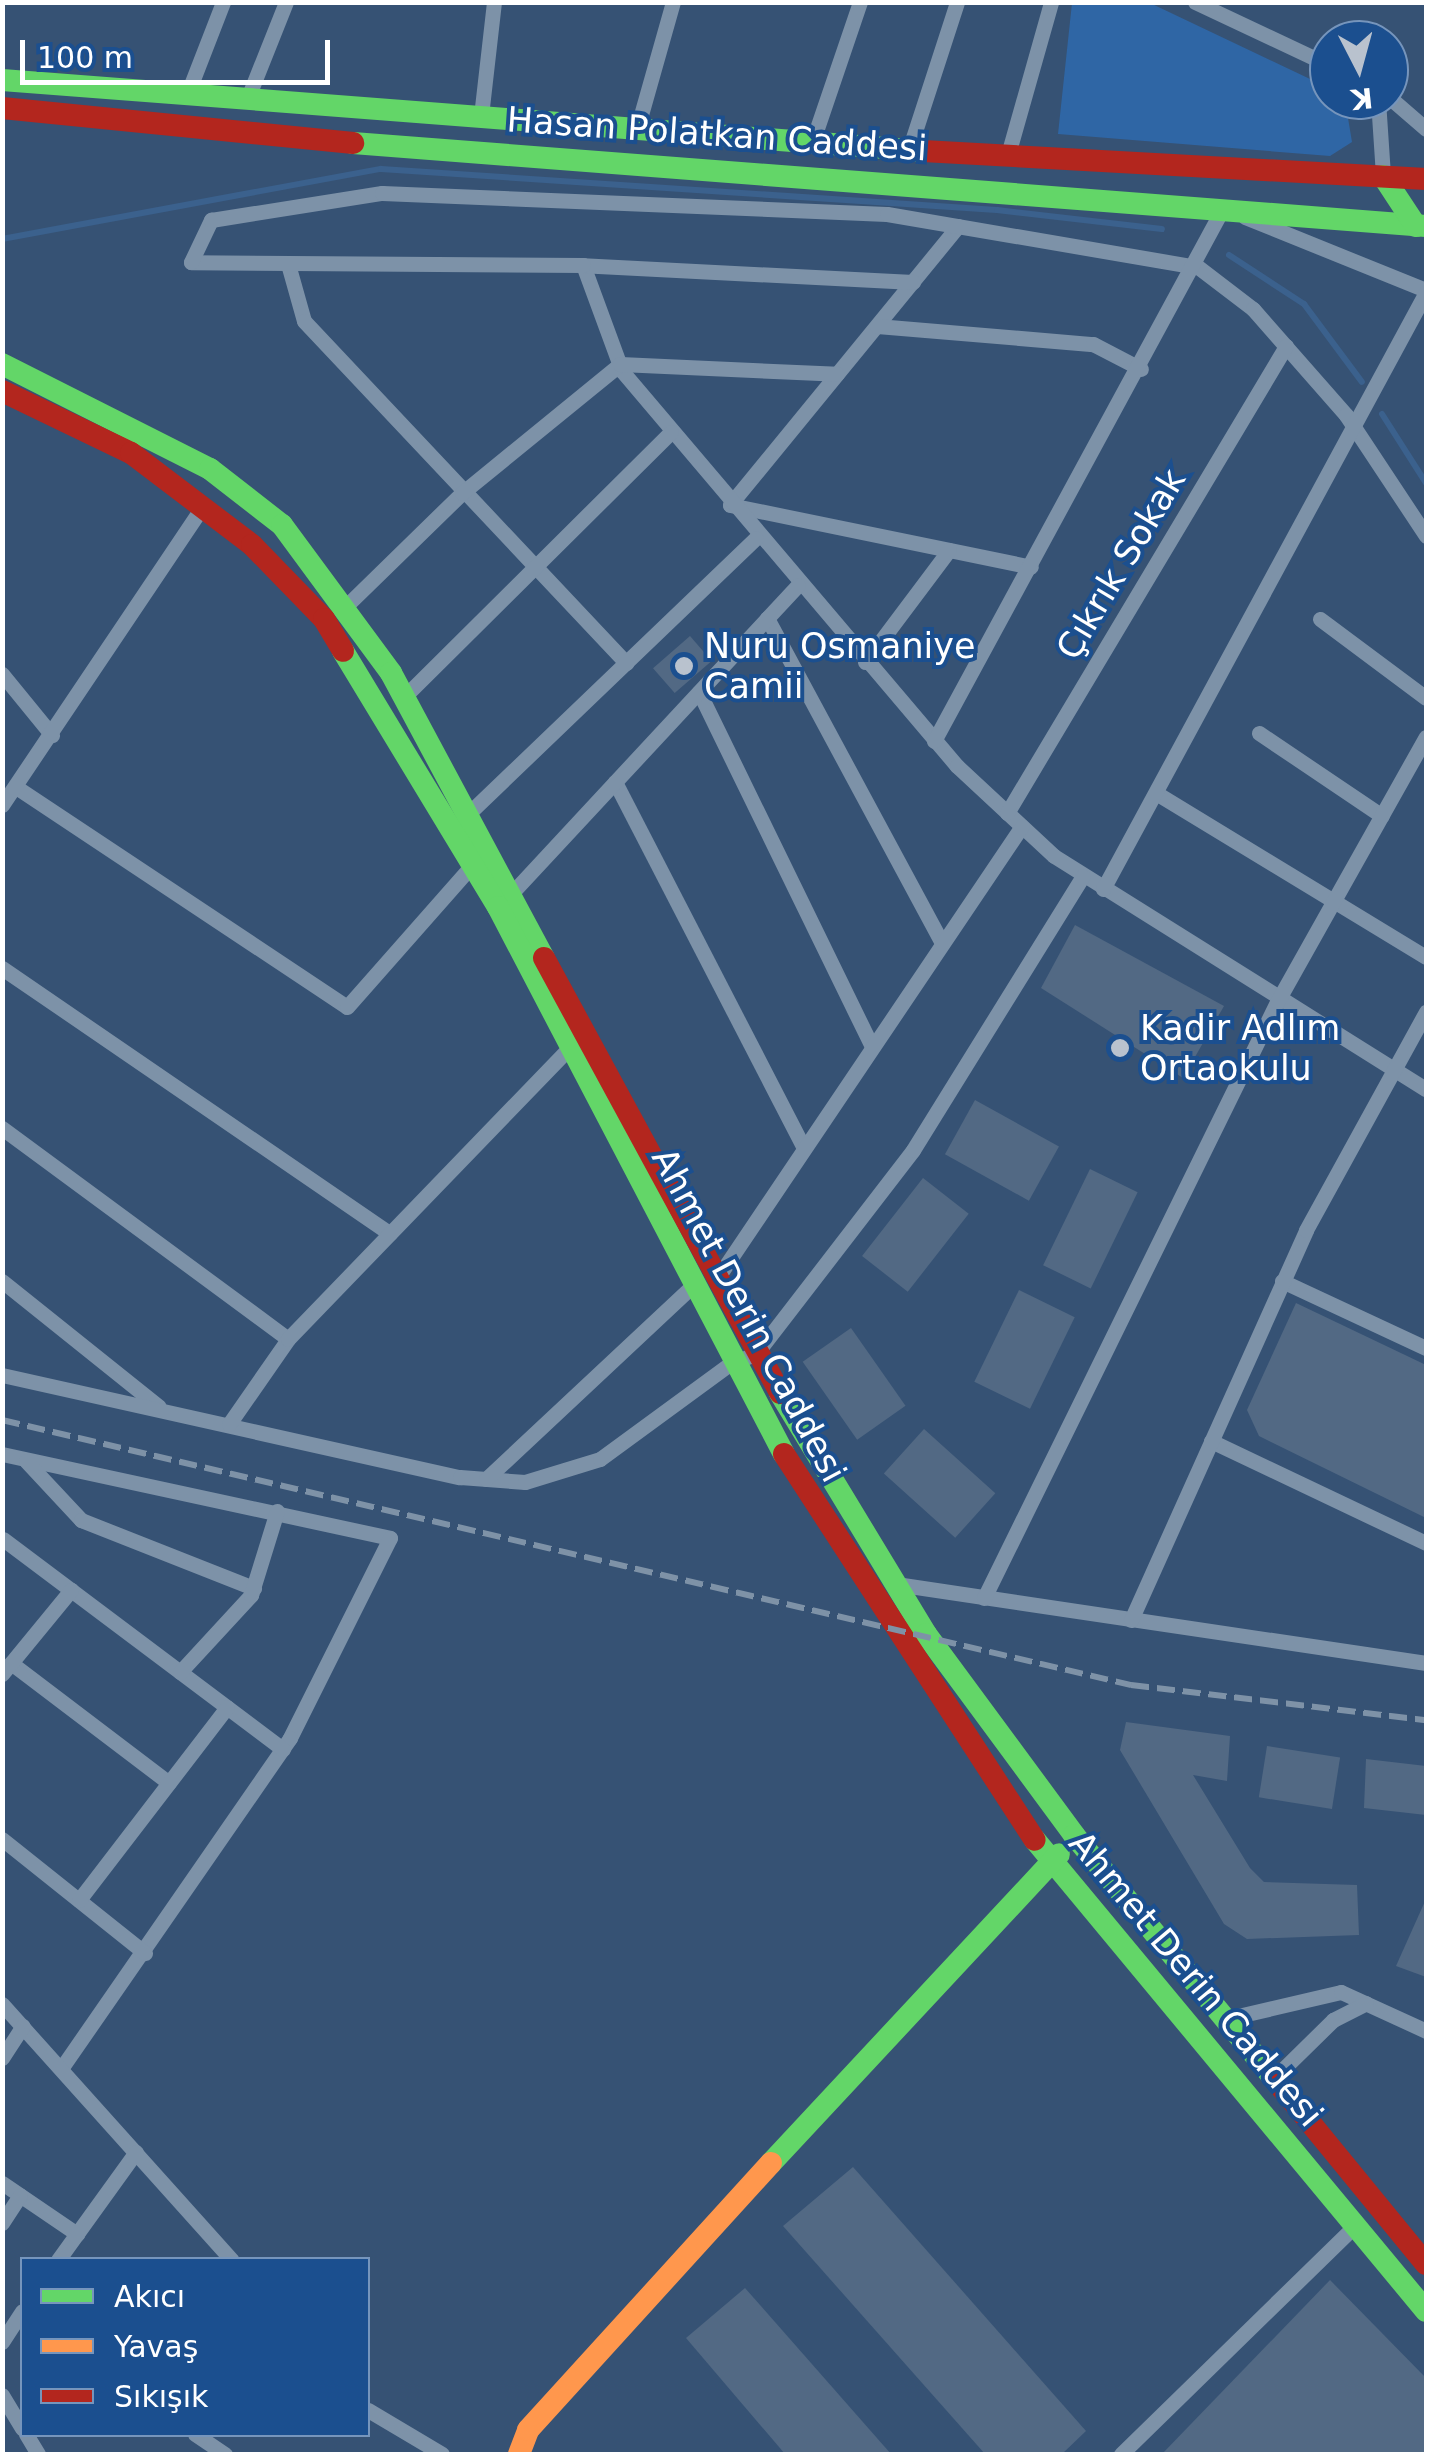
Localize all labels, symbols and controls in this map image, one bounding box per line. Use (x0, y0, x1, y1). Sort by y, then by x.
scale bar (25, 20, 335, 82)
north arrow (1309, 20, 1409, 120)
text: 100 m (37, 40, 133, 75)
text: K (1349, 81, 1375, 116)
street label: Hasan Polatkan Caddesi (505, 98, 929, 170)
street label: Çıkrık Sokak (1048, 461, 1194, 667)
place label: Nuru Osmaniye Camii (704, 625, 976, 707)
marker: Nuru Osmaniye Camii (673, 655, 695, 677)
place label: Kadir Adlım Ortaokulu (1140, 1007, 1340, 1089)
marker: Kadir Adlım Ortaokulu (1109, 1037, 1131, 1059)
street label: Ahmet Derin Caddesi (643, 1141, 855, 1489)
street label: Ahmet Derin Caddesi (1060, 1823, 1332, 2135)
legend (20, 2257, 370, 2437)
text: Akıcı (114, 2279, 185, 2314)
text: Yavaş (114, 2329, 198, 2364)
text: Sıkışık (114, 2379, 208, 2414)

